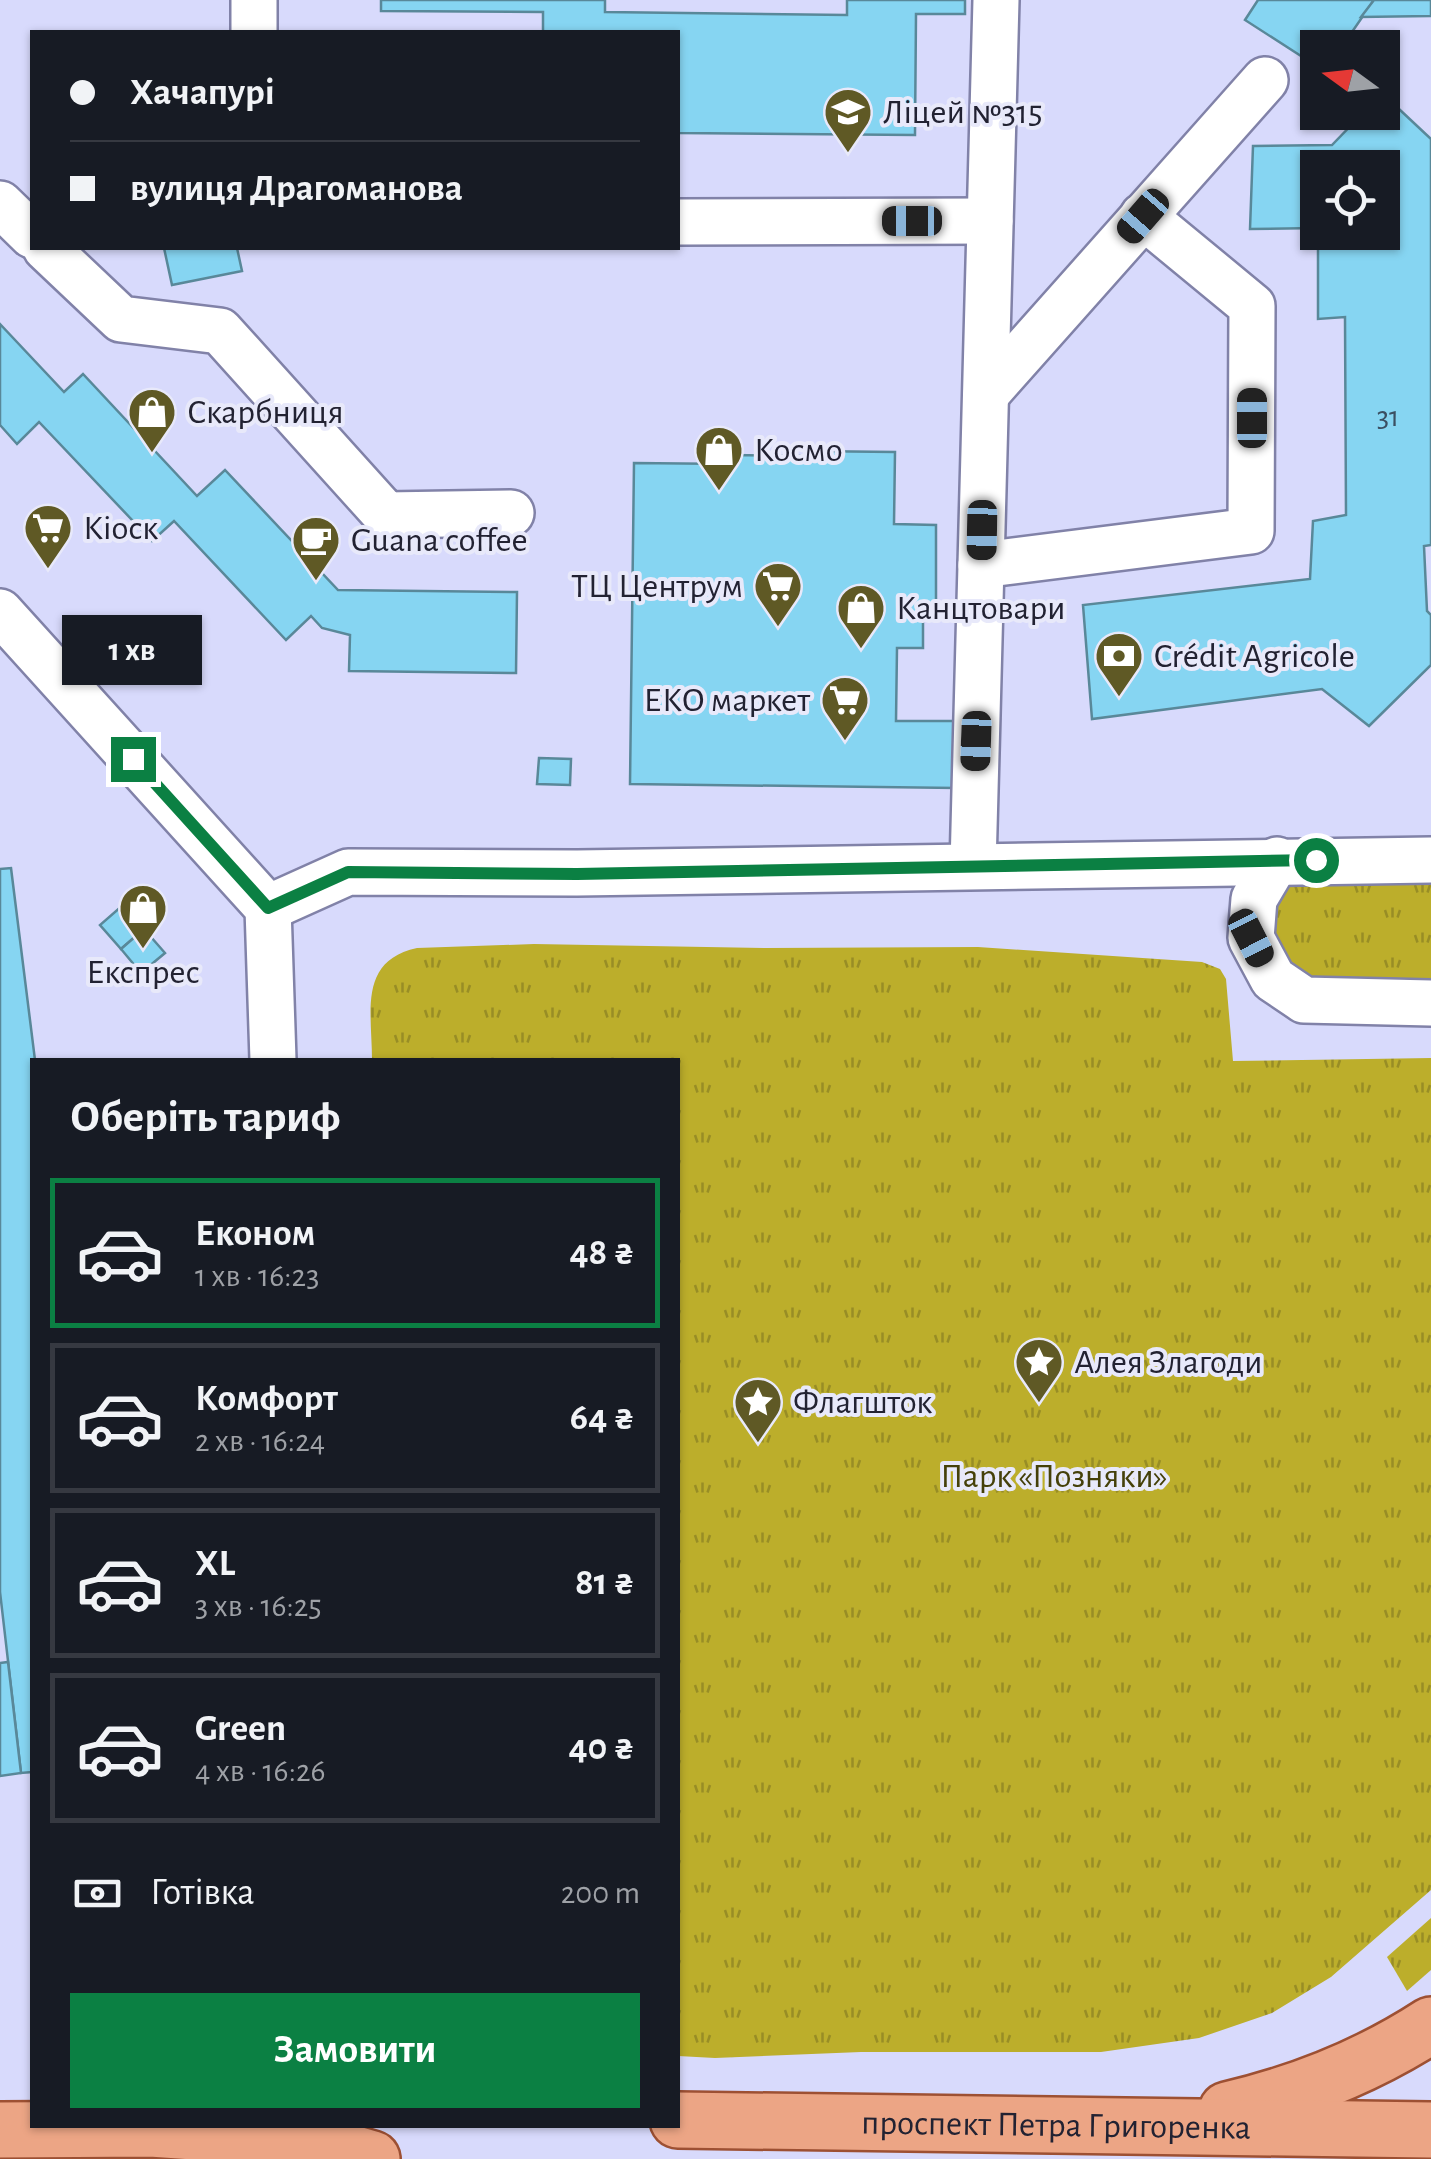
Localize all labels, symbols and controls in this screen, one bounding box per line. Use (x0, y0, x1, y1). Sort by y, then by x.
north arrow (1300, 30, 1400, 130)
map controls (1300, 30, 1400, 250)
text: Хачапурі (130, 74, 275, 112)
school or university icon: Ліцей №315 (822, 86, 874, 154)
place label: Ліцей №315 (883, 95, 1043, 130)
button: locate (1300, 150, 1400, 250)
text: вулиця Драгоманова (130, 170, 463, 208)
car (1112, 184, 1174, 248)
car (882, 206, 942, 236)
shop icon: Скарбниця (126, 386, 178, 454)
car (1237, 388, 1267, 448)
place label: Скарбниця (187, 395, 344, 430)
house number: 31 (1377, 402, 1399, 432)
shop icon: Космо (693, 424, 745, 492)
place label: Космо (754, 433, 843, 468)
car (966, 500, 998, 560)
supermarket icon: Кіоск (22, 502, 74, 570)
place label: Кіоск (83, 511, 158, 546)
cafe icon: Guana coffee (290, 514, 342, 582)
place label: Guana coffee (351, 523, 528, 558)
supermarket icon: ТЦ Центрум (752, 560, 804, 628)
place label: ТЦ Центрум (571, 569, 743, 604)
shop icon: Канцтовари (835, 582, 887, 650)
place label: Канцтовари (896, 591, 1066, 626)
callout: 1 хв (63, 614, 203, 684)
bank icon: Crédit Agricole (1093, 630, 1145, 698)
text: 1 хв (109, 634, 155, 666)
place label: Crédit Agricole (1154, 639, 1355, 674)
supermarket icon: ЕКО маркет (819, 674, 871, 742)
place label: ЕКО маркет (643, 683, 810, 718)
car (960, 710, 992, 772)
route end (111, 737, 156, 782)
route start (1294, 838, 1339, 883)
shop icon: Експрес (117, 882, 169, 950)
car (1224, 904, 1278, 972)
place label: Експрес (86, 955, 200, 990)
text: Оберіть тариф (70, 1095, 340, 1140)
icon: car (75, 1208, 165, 1298)
text: Економ (195, 1215, 315, 1253)
text: 48 ₴ (569, 1234, 635, 1272)
text: 1 хв · 16:23 (195, 1260, 319, 1292)
place icon: Алея Злагоди (1013, 1336, 1065, 1404)
place label: Алея Злагоди (1074, 1345, 1262, 1380)
icon: car (75, 1373, 165, 1463)
place icon: Флагшток (732, 1376, 784, 1444)
text: Комфорт (195, 1380, 338, 1418)
place label: Флагшток (793, 1385, 932, 1420)
text: 64 ₴ (570, 1399, 635, 1437)
text: 2 хв · 16:24 (195, 1425, 325, 1457)
park label: Парк «Позняки» (940, 1459, 1168, 1494)
icon: car (75, 1538, 165, 1628)
text: XL (195, 1545, 235, 1583)
text: 81 ₴ (575, 1564, 635, 1602)
text: 3 хв · 16:25 (195, 1590, 322, 1622)
icon: car (75, 1703, 165, 1793)
text: Green (195, 1710, 286, 1748)
text: 40 ₴ (568, 1729, 635, 1767)
text: 4 хв · 16:26 (195, 1755, 326, 1787)
icon: cash (70, 1866, 125, 1921)
text: Готівка (150, 1874, 255, 1912)
text: 200 m (561, 1877, 640, 1909)
button: Замовити (70, 1993, 640, 2108)
street label: проспект Петра Григоренка (861, 2105, 1251, 2145)

